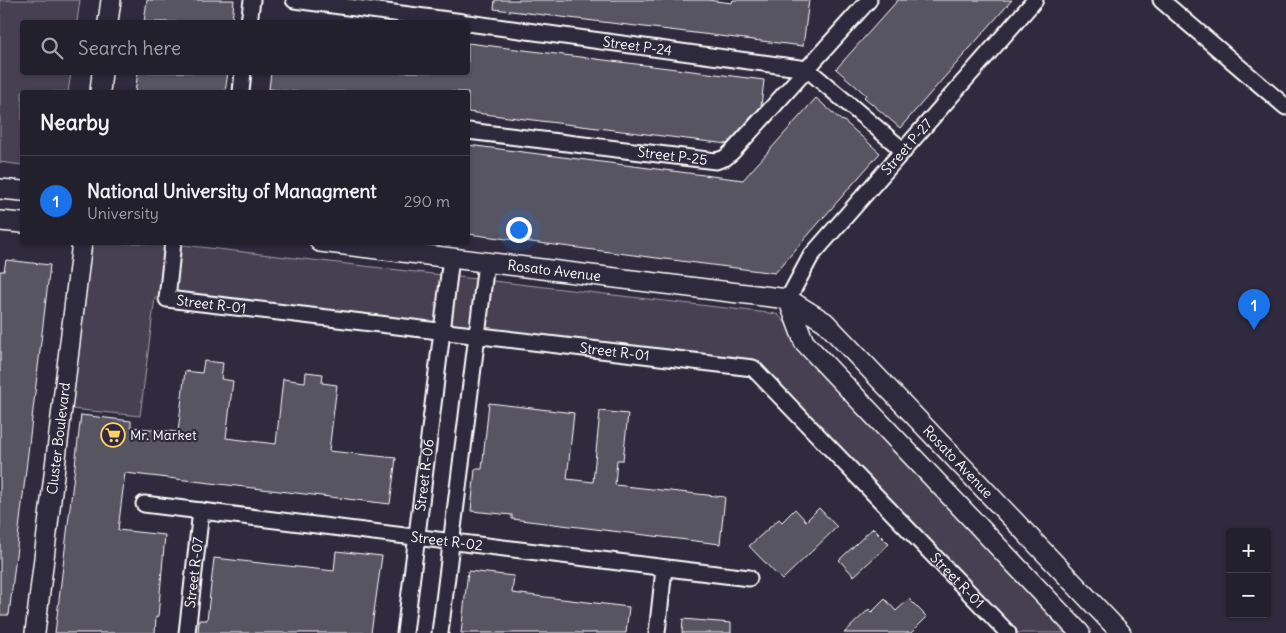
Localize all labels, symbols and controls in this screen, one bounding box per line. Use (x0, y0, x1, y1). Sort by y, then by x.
search box (20, 20, 470, 75)
street label: Street P-24 (602, 32, 673, 60)
icon: search (38, 34, 66, 62)
text: Search here (78, 36, 181, 60)
text: Nearby (40, 109, 110, 136)
street label: Street P-27 (877, 115, 936, 179)
street label: Street P-25 (637, 143, 708, 169)
text: National University of Managment (87, 179, 377, 203)
text: 1 (53, 191, 59, 211)
text: 290 m (404, 191, 450, 211)
text: University (87, 203, 159, 223)
your location (506, 217, 532, 243)
street label: Rosato Avenue (507, 256, 602, 285)
pin: 1 (1238, 289, 1270, 330)
street label: Street R-01 (175, 291, 247, 317)
street label: Street R-01 (579, 339, 650, 365)
street label: Cluster Boulevard (43, 381, 74, 495)
supermarket icon: Mr. Market (100, 422, 126, 448)
street label: Rosato Avenue (919, 422, 997, 502)
place label: Mr. Market (130, 426, 197, 444)
street label: Street R-06 (411, 438, 438, 512)
street label: Street R-02 (410, 528, 484, 554)
map controls (1226, 528, 1271, 618)
button: + (1226, 528, 1271, 573)
street label: Street R-07 (181, 536, 207, 609)
street label: Street R-01 (926, 549, 988, 612)
button: − (1226, 573, 1271, 618)

